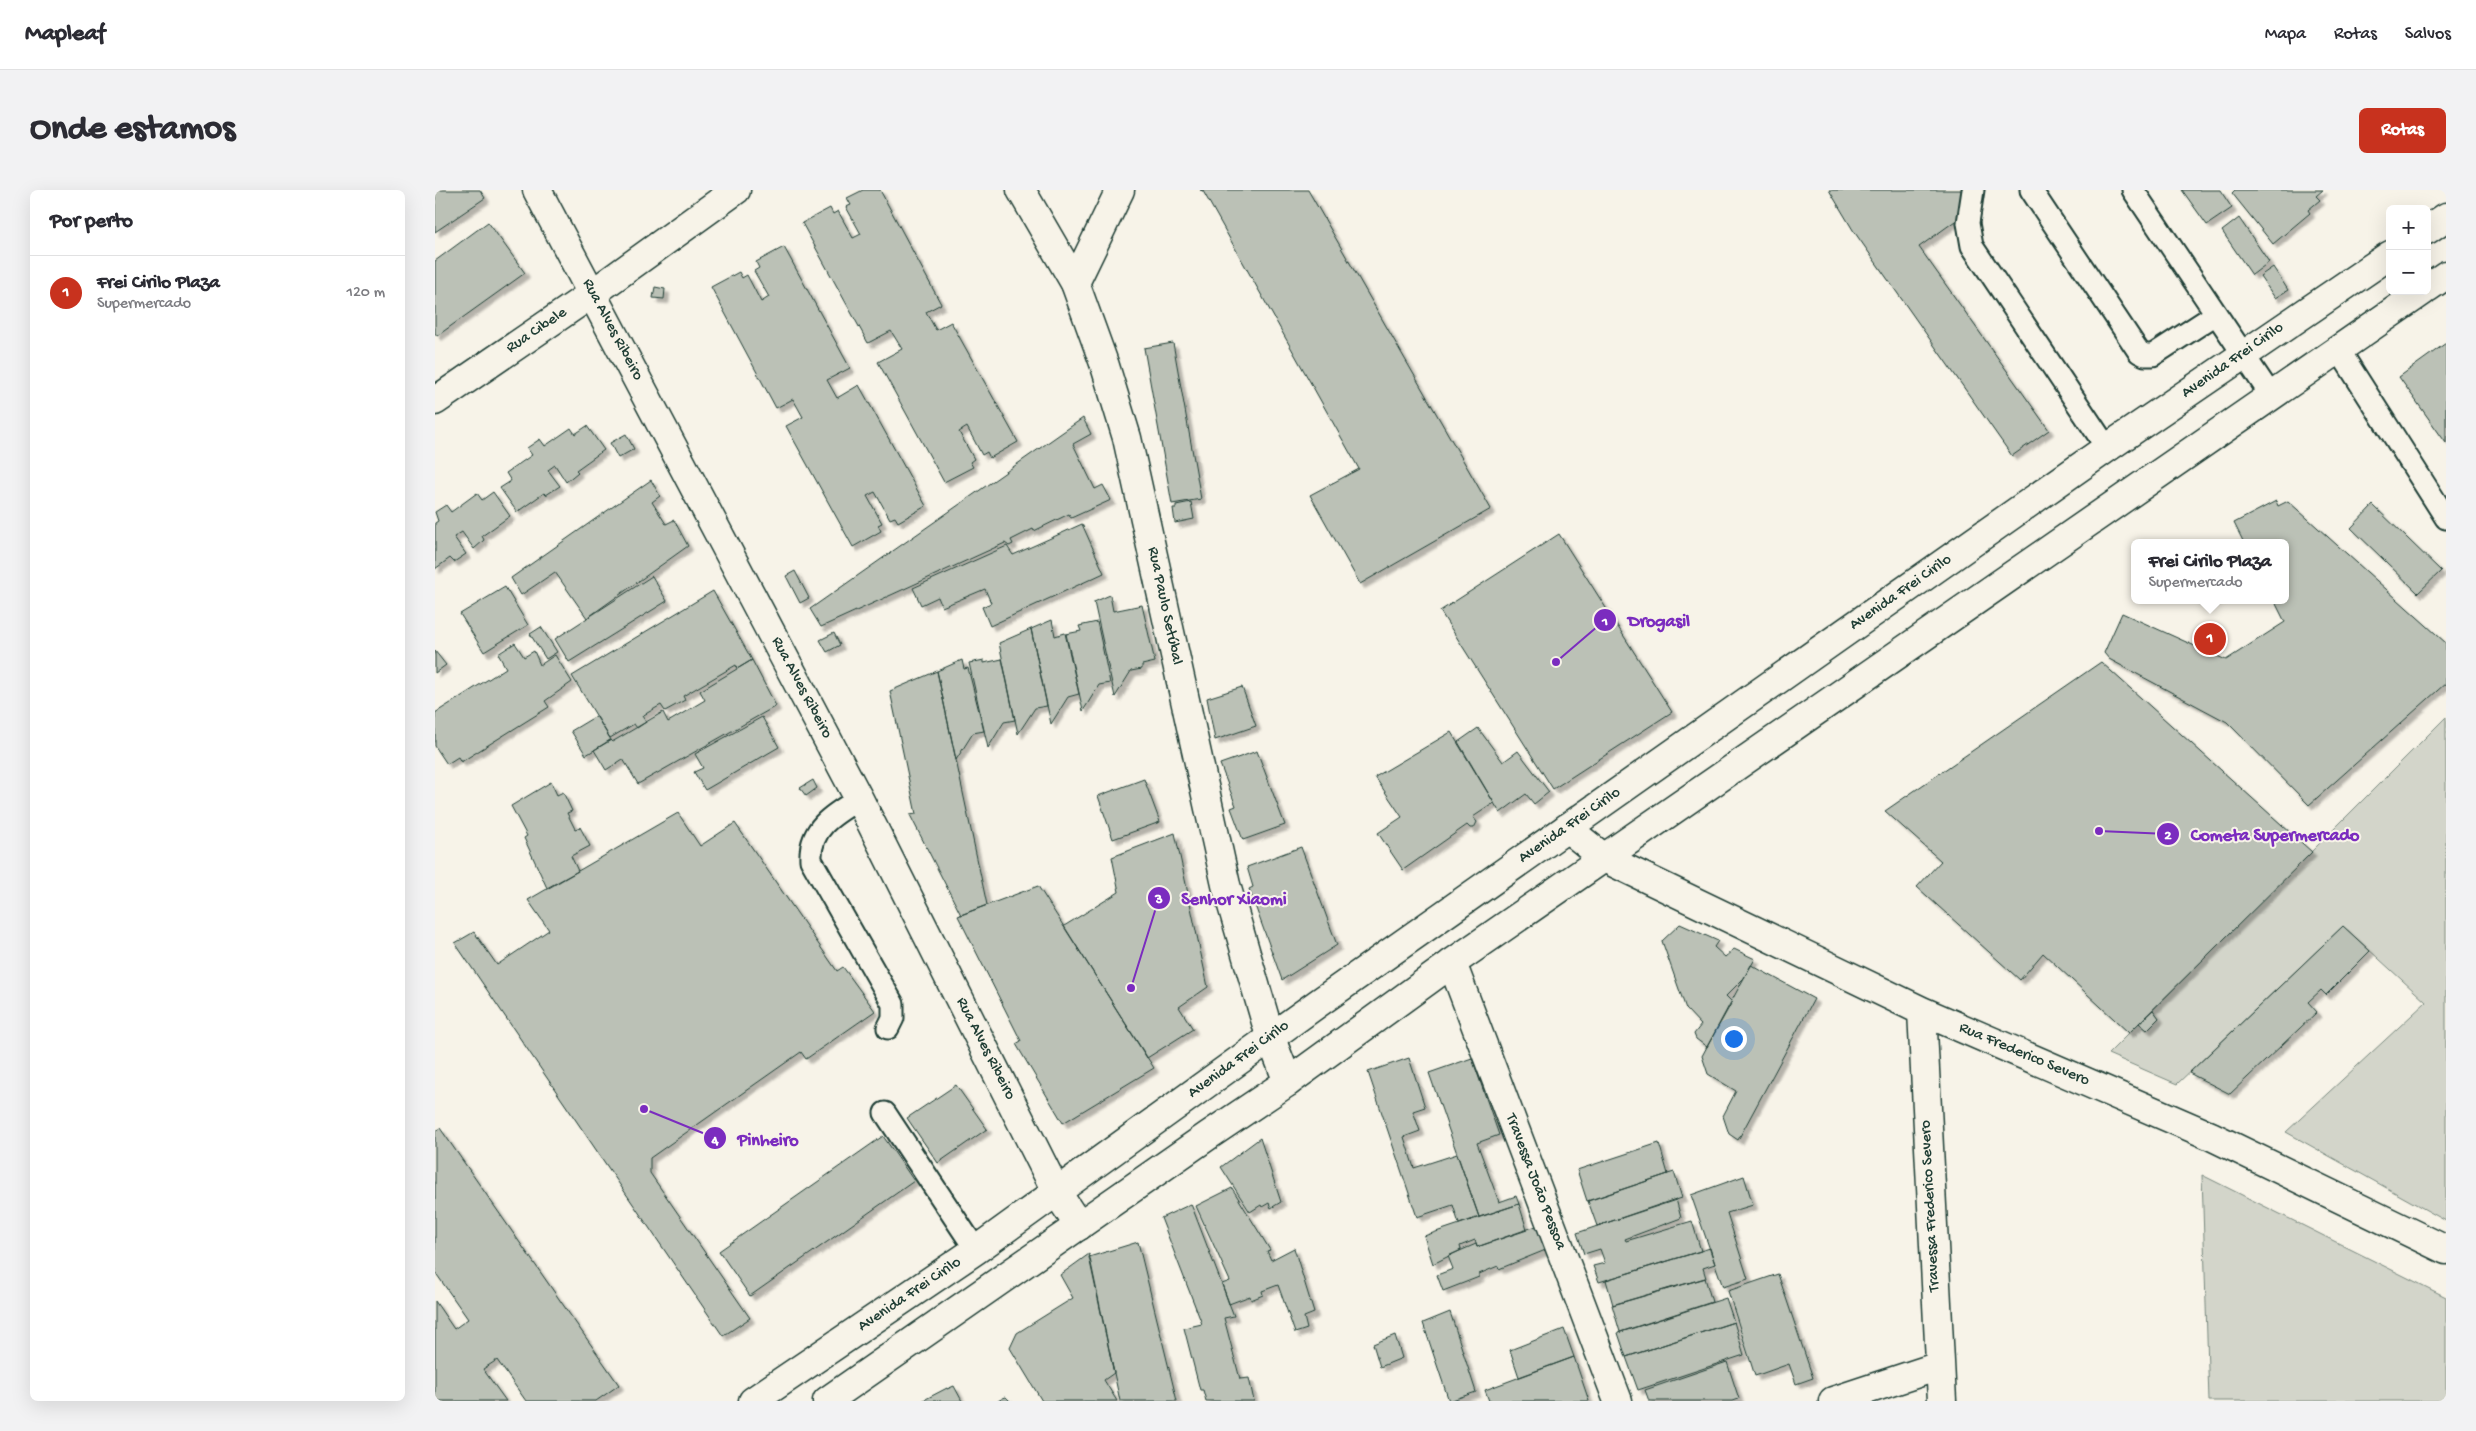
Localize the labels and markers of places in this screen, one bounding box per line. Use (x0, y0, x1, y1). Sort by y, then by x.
callout: Drogasil (1593, 603, 1700, 636)
pin: 1 (2194, 620, 2226, 658)
callout: Cometa Supermercado (2156, 817, 2369, 850)
callout: Senhor Xiaomi (1147, 881, 1297, 914)
callout: Pinheiro (702, 1122, 808, 1155)

